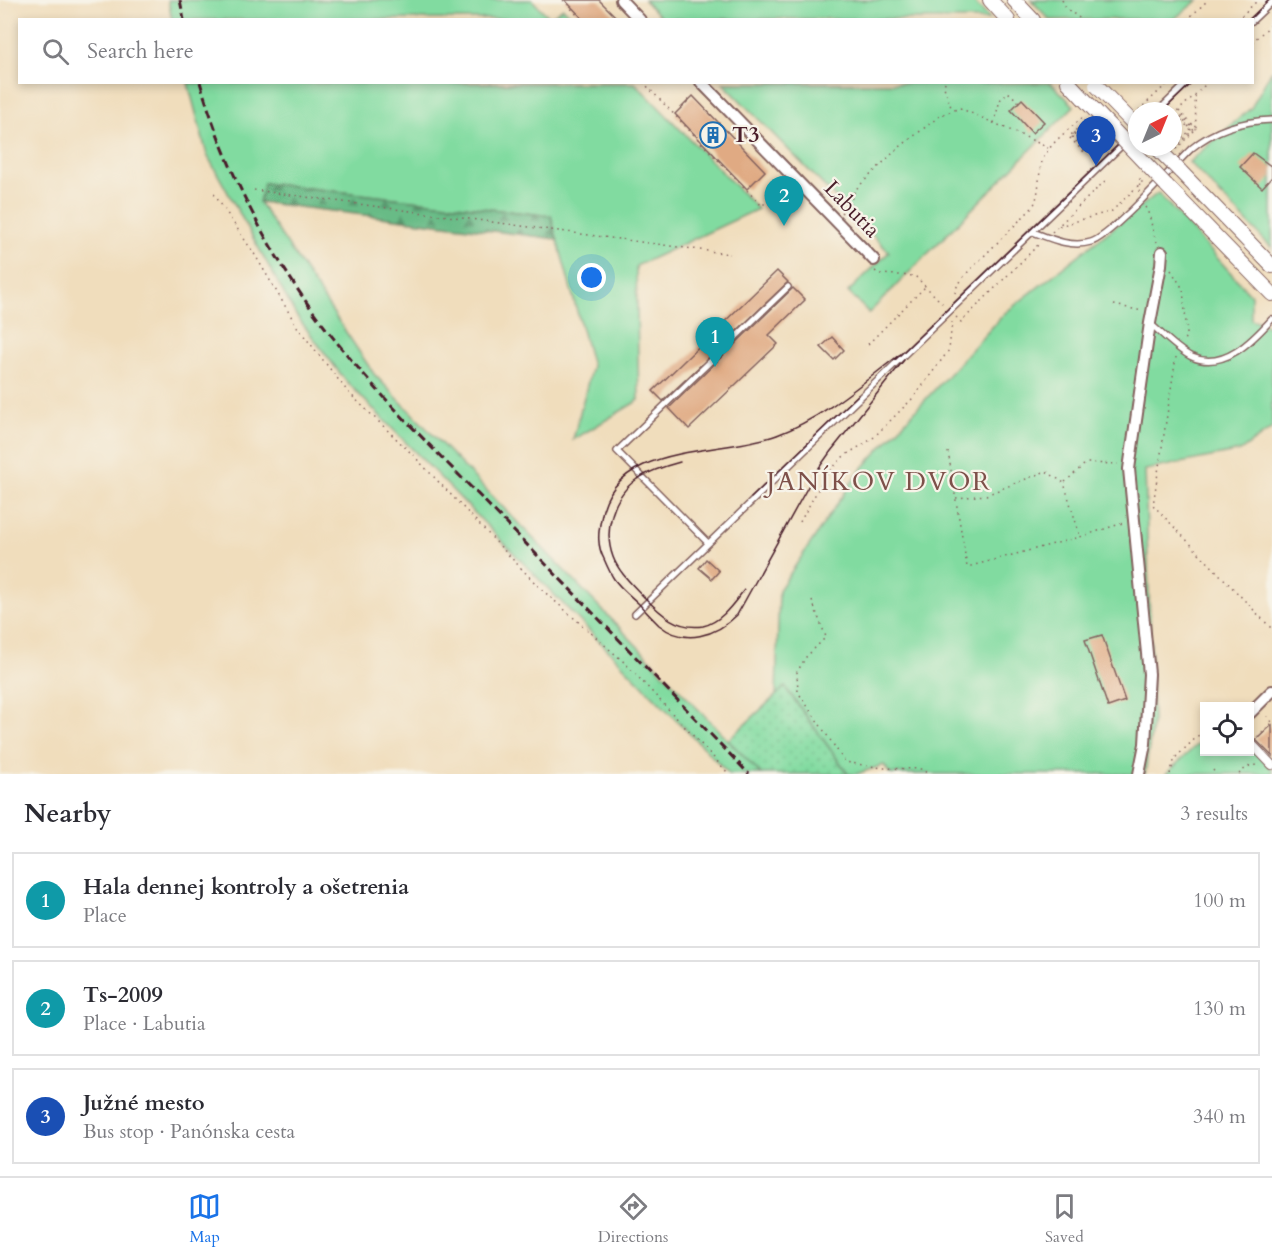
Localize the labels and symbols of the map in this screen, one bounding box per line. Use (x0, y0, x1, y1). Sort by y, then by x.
north arrow (1128, 102, 1182, 156)
pin: 3 (1076, 116, 1116, 166)
building icon: T3 (698, 120, 728, 150)
place label: T3 (732, 120, 759, 150)
street label: Labutia (817, 174, 887, 245)
pin: 2 (764, 176, 804, 226)
your location (577, 263, 606, 292)
pin: 1 (696, 318, 734, 367)
district label: JANÍKOV DVOR (763, 464, 991, 499)

